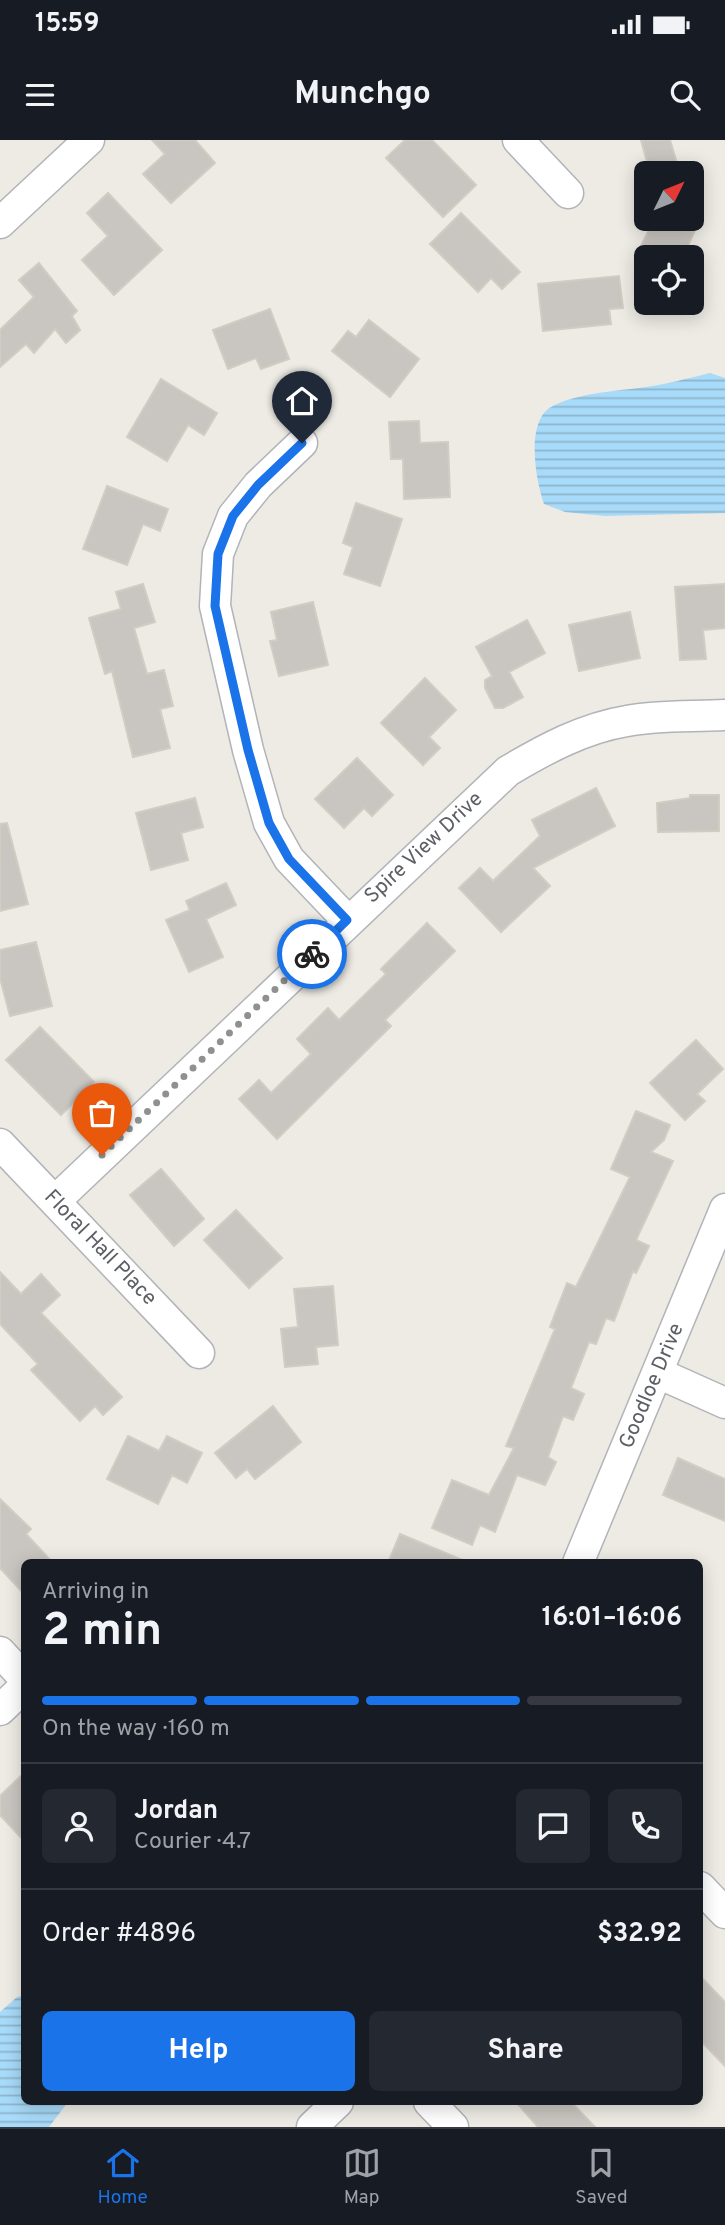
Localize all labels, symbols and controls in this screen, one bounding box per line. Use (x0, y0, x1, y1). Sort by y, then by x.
text: 15:59 (35, 8, 99, 41)
text: Munchgo (294, 75, 431, 115)
icon: menu (21, 76, 59, 114)
icon: search (666, 76, 704, 114)
north arrow (634, 161, 704, 231)
map controls (634, 161, 704, 315)
button: locate (634, 245, 704, 315)
pin (272, 371, 332, 443)
icon: home (283, 382, 321, 420)
street label: Spire View Drive (359, 786, 489, 910)
courier (277, 919, 347, 989)
icon: bike (293, 935, 331, 973)
pin (72, 1083, 132, 1155)
icon: bag (83, 1094, 121, 1132)
street label: Floral Hall Place (38, 1184, 162, 1312)
street label: Goodloe Drive (613, 1319, 691, 1453)
text: Arriving in (42, 1578, 149, 1607)
text: 16:01–16:06 (542, 1602, 682, 1635)
text: 2 min (42, 1603, 162, 1662)
text: On the way · 160 m (42, 1715, 230, 1744)
button: person (42, 1789, 116, 1863)
button: chat (516, 1789, 590, 1863)
button: phone (608, 1789, 682, 1863)
text: Jordan (134, 1795, 218, 1828)
text: Courier · 4.7 (134, 1828, 251, 1857)
text: Order #4896 (42, 1918, 196, 1951)
text: $32.92 (597, 1918, 682, 1951)
button: Help (42, 2011, 355, 2091)
button: Share (369, 2011, 682, 2091)
tab: Home (97, 2144, 148, 2210)
tab: Map (343, 2144, 381, 2210)
tab: Saved (575, 2144, 628, 2210)

